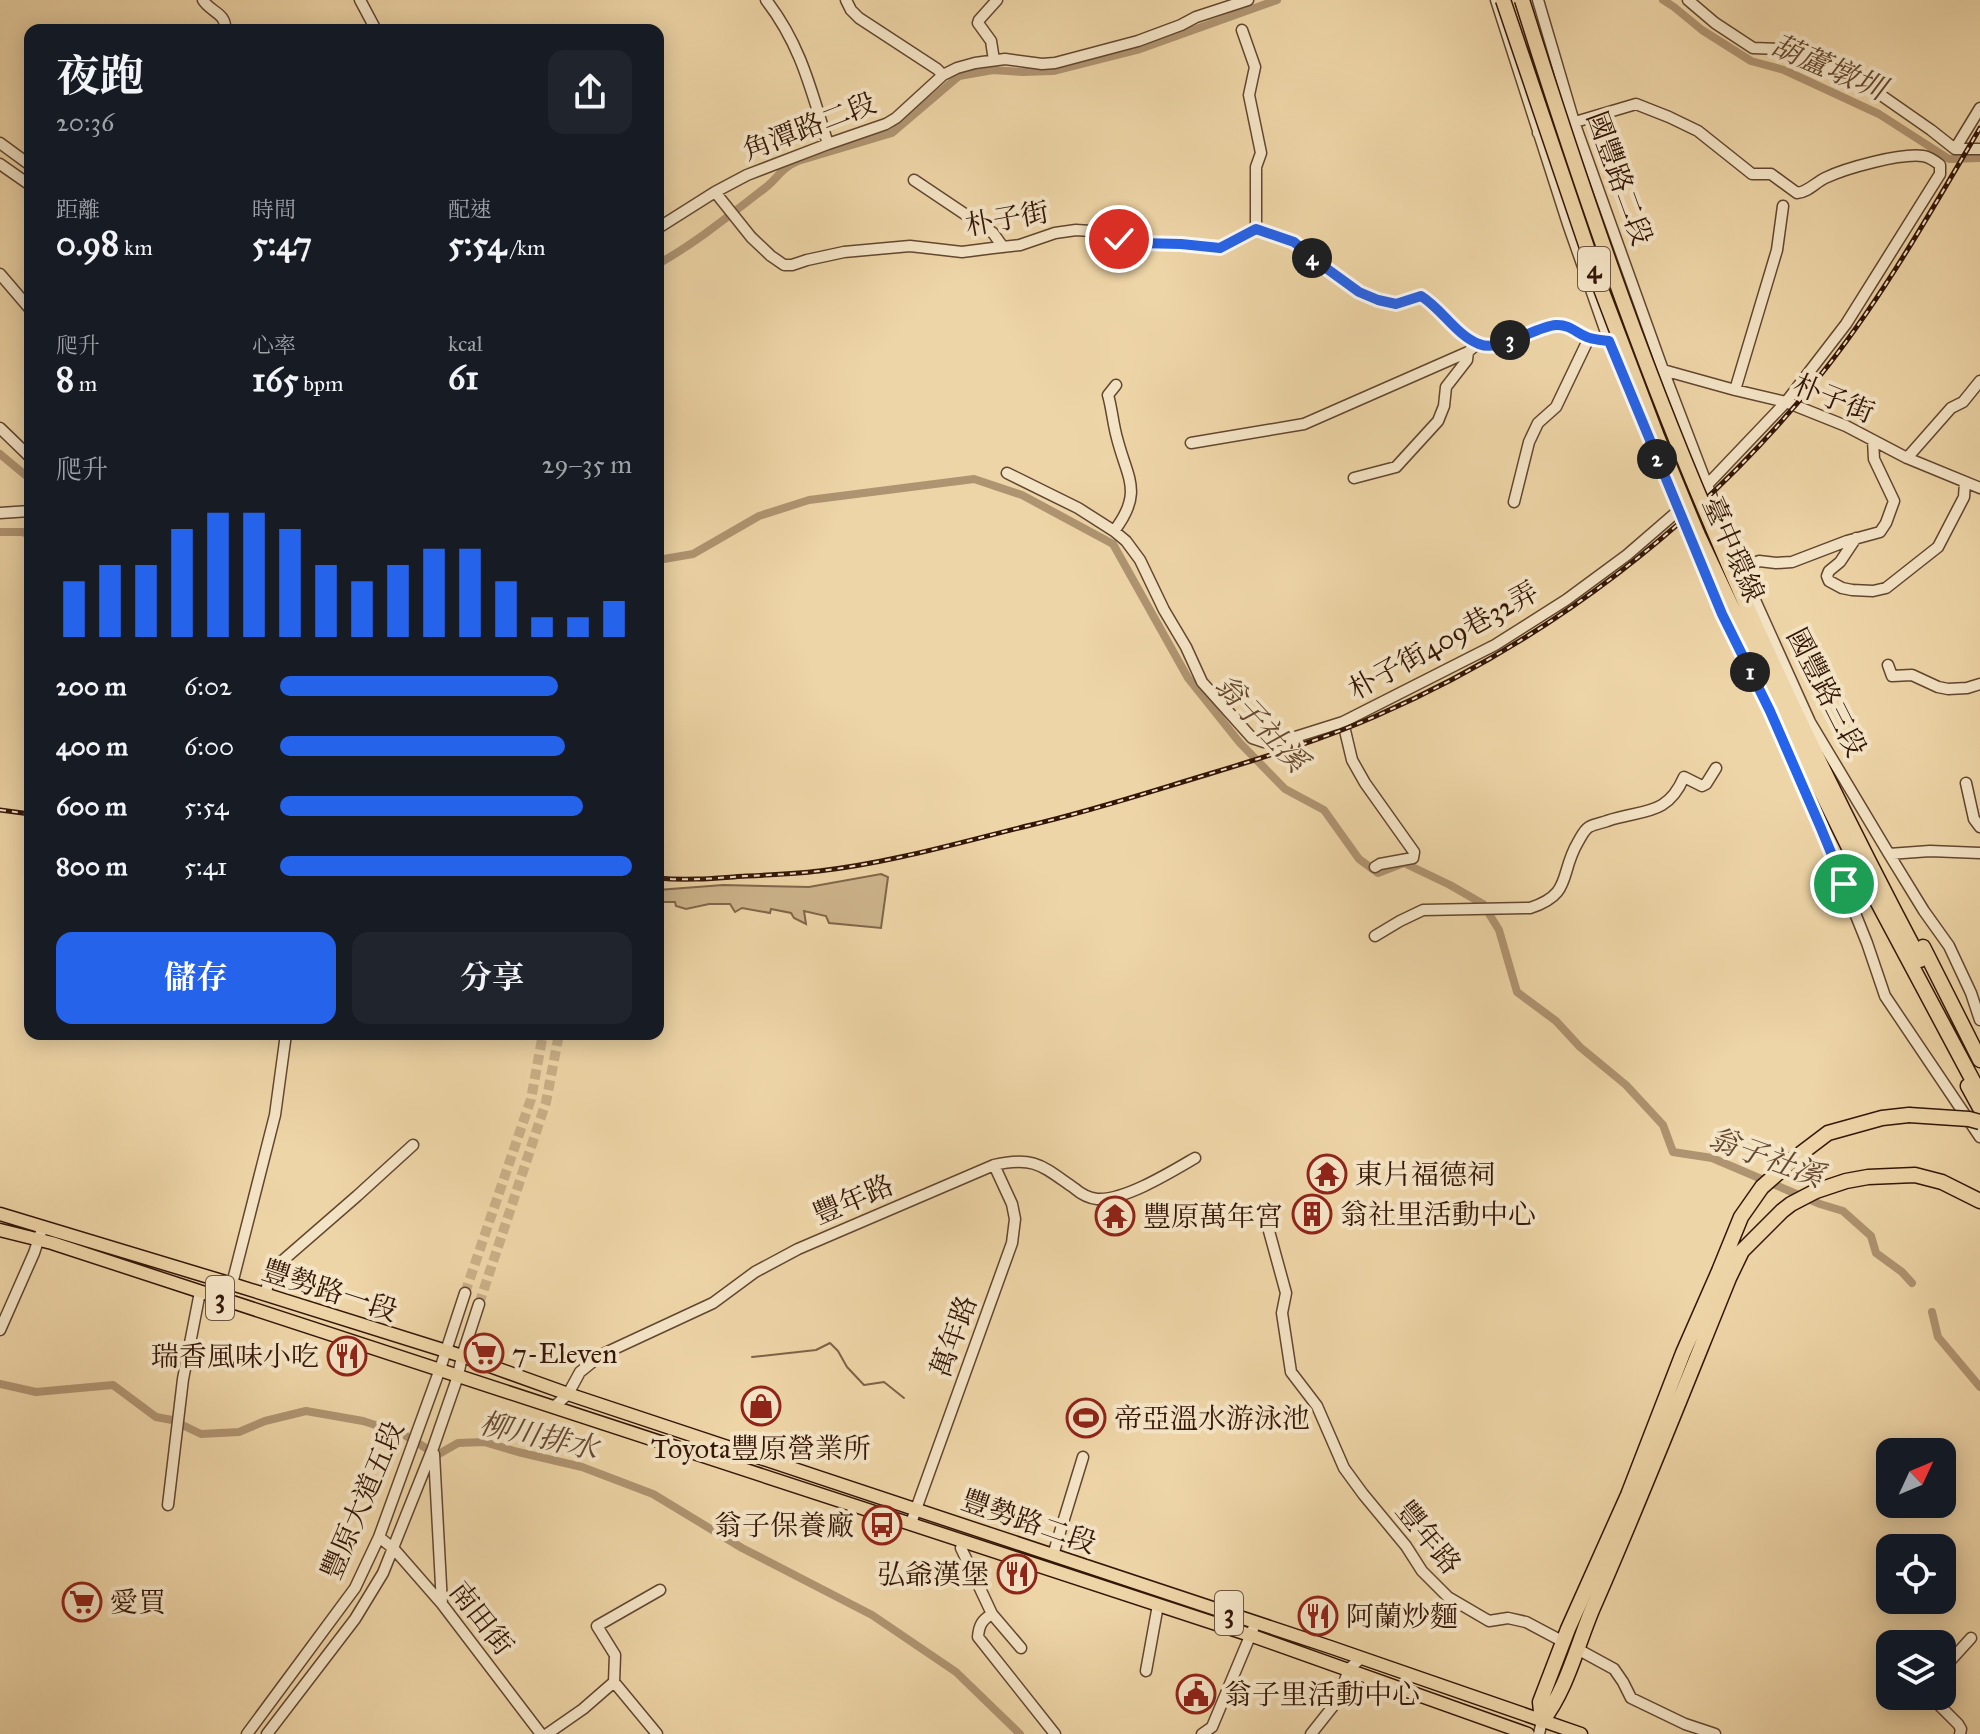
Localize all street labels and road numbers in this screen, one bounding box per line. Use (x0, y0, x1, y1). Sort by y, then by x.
street label: 角潭路二段 (738, 85, 881, 168)
street label: 國豐路二段 (1579, 106, 1660, 250)
street label: 朴子街 (963, 194, 1051, 243)
road number: 4 (1578, 247, 1610, 291)
street label: 朴子街 (1788, 367, 1879, 430)
street label: 臺中環線 (1695, 491, 1772, 607)
street label: 朴子街409巷32弄 (1342, 574, 1544, 707)
street label: 國豐路三段 (1779, 622, 1874, 763)
street label: 豐年路 (808, 1167, 899, 1232)
street label: 豐勢路一段 (258, 1252, 402, 1329)
road number: 3 (206, 1276, 234, 1320)
street label: 萬年路 (923, 1291, 984, 1382)
street label: 豐原大道五段 (314, 1416, 411, 1584)
street label: 豐勢路二段 (957, 1482, 1101, 1561)
street label: 豐年路 (1389, 1494, 1469, 1581)
street label: 南田街 (442, 1574, 521, 1662)
road number: 3 (1215, 1591, 1243, 1635)

